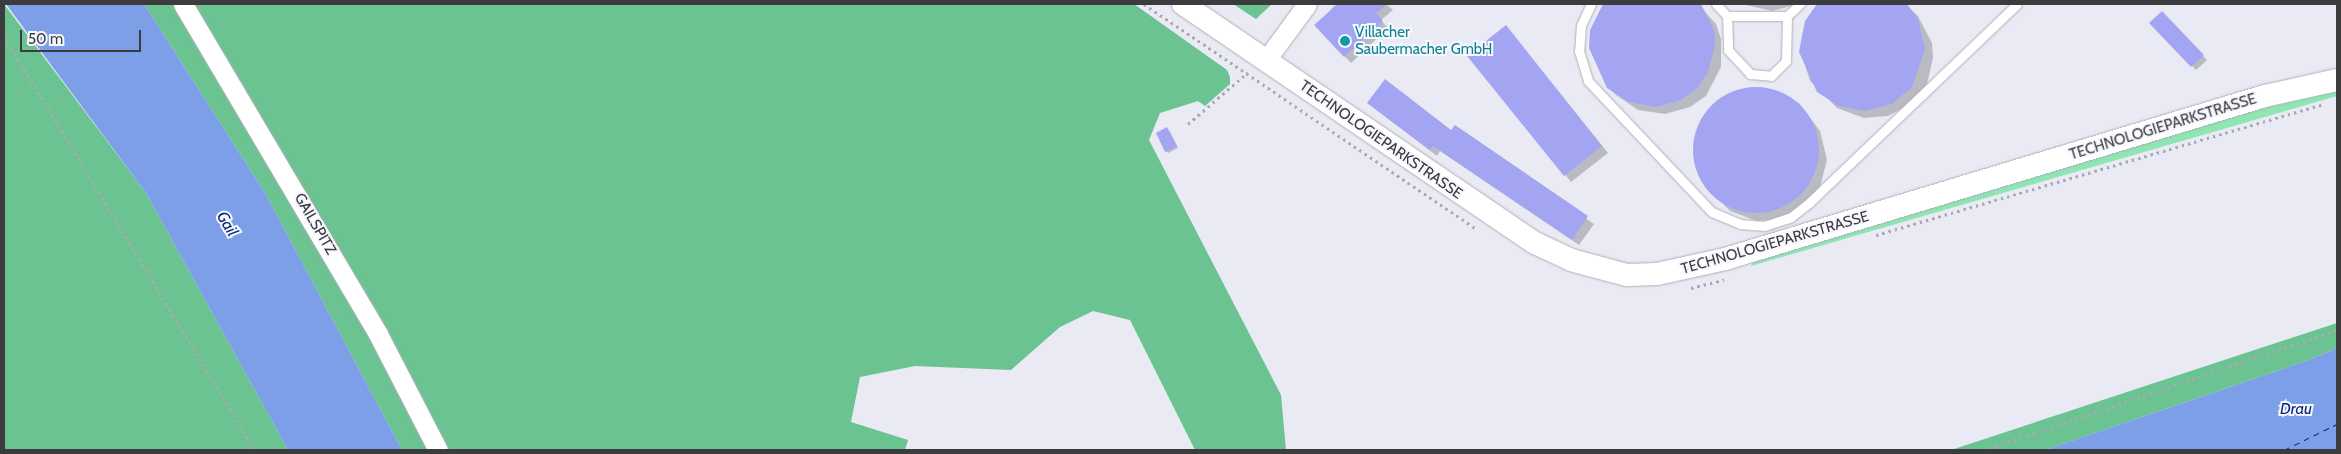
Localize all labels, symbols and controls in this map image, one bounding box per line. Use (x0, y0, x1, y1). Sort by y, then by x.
scale bar (22, 20, 144, 52)
place label: Villacher Saubermacher GmbH (1355, 23, 1492, 58)
text: 50 m (28, 30, 63, 48)
marker: Villacher Saubermacher GmbH (1339, 35, 1351, 47)
street label: TECHNOLOGIEPARKSTRASSE (1296, 77, 1466, 203)
street label: TECHNOLOGIEPARKSTRASSE (2067, 90, 2259, 164)
street label: GAILSPITZ (290, 190, 340, 258)
water label: Gail (212, 208, 242, 240)
street label: TECHNOLOGIEPARKSTRASSE (1679, 208, 1871, 278)
water label: Drau (2280, 399, 2312, 419)

